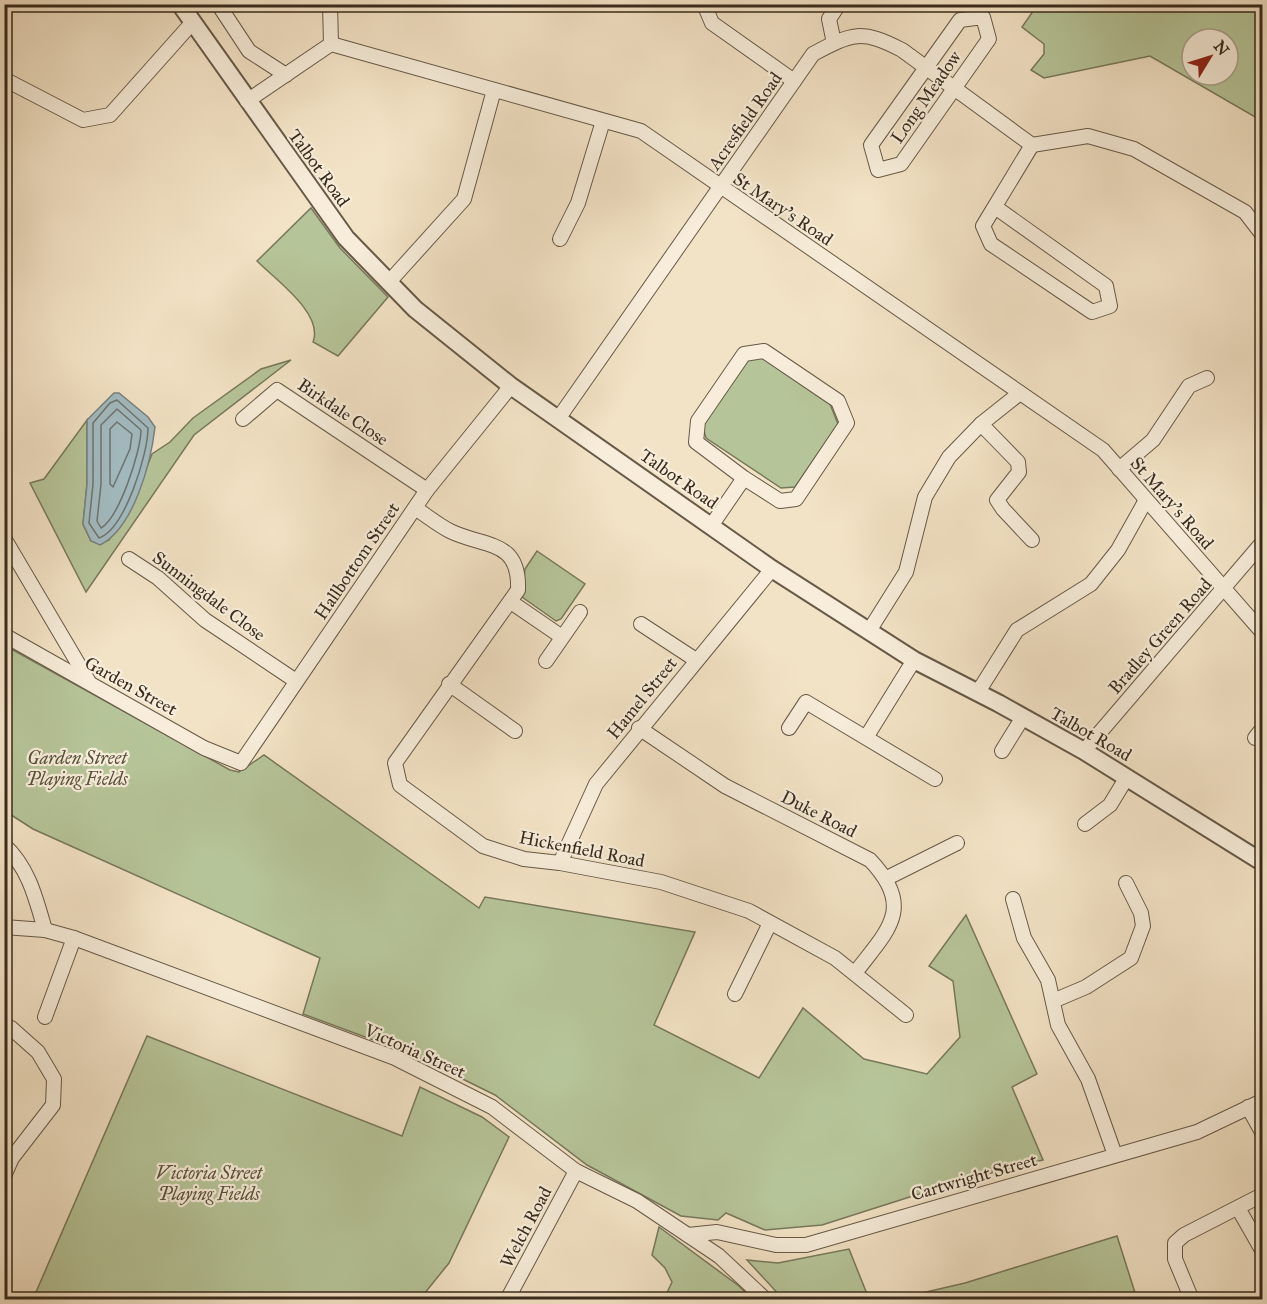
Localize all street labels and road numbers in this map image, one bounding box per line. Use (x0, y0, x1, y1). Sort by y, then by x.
street label: Long Meadow (886, 46, 967, 148)
street label: Acresfield Road (703, 68, 787, 175)
street label: Talbot Road (284, 125, 354, 211)
street label: St Mary's Road (729, 168, 837, 250)
street label: Birkdale Close (293, 374, 393, 450)
street label: Talbot Road (636, 444, 722, 514)
street label: St Mary's Road (1126, 452, 1218, 554)
street label: Hallbottom Street (310, 498, 405, 624)
street label: Sunningdale Close (148, 546, 270, 646)
street label: Bradley Green Road (1104, 574, 1216, 698)
street label: Garden Street (81, 652, 182, 721)
street label: Hamel Street (602, 652, 682, 743)
street label: Talbot Road (1046, 702, 1136, 766)
street label: Duke Road (778, 786, 860, 842)
street label: Hickenfield Road (517, 826, 647, 872)
street label: Victoria Street (360, 1018, 470, 1083)
street label: Cartwright Street (909, 1148, 1040, 1206)
street label: Welch Road (496, 1183, 556, 1271)

